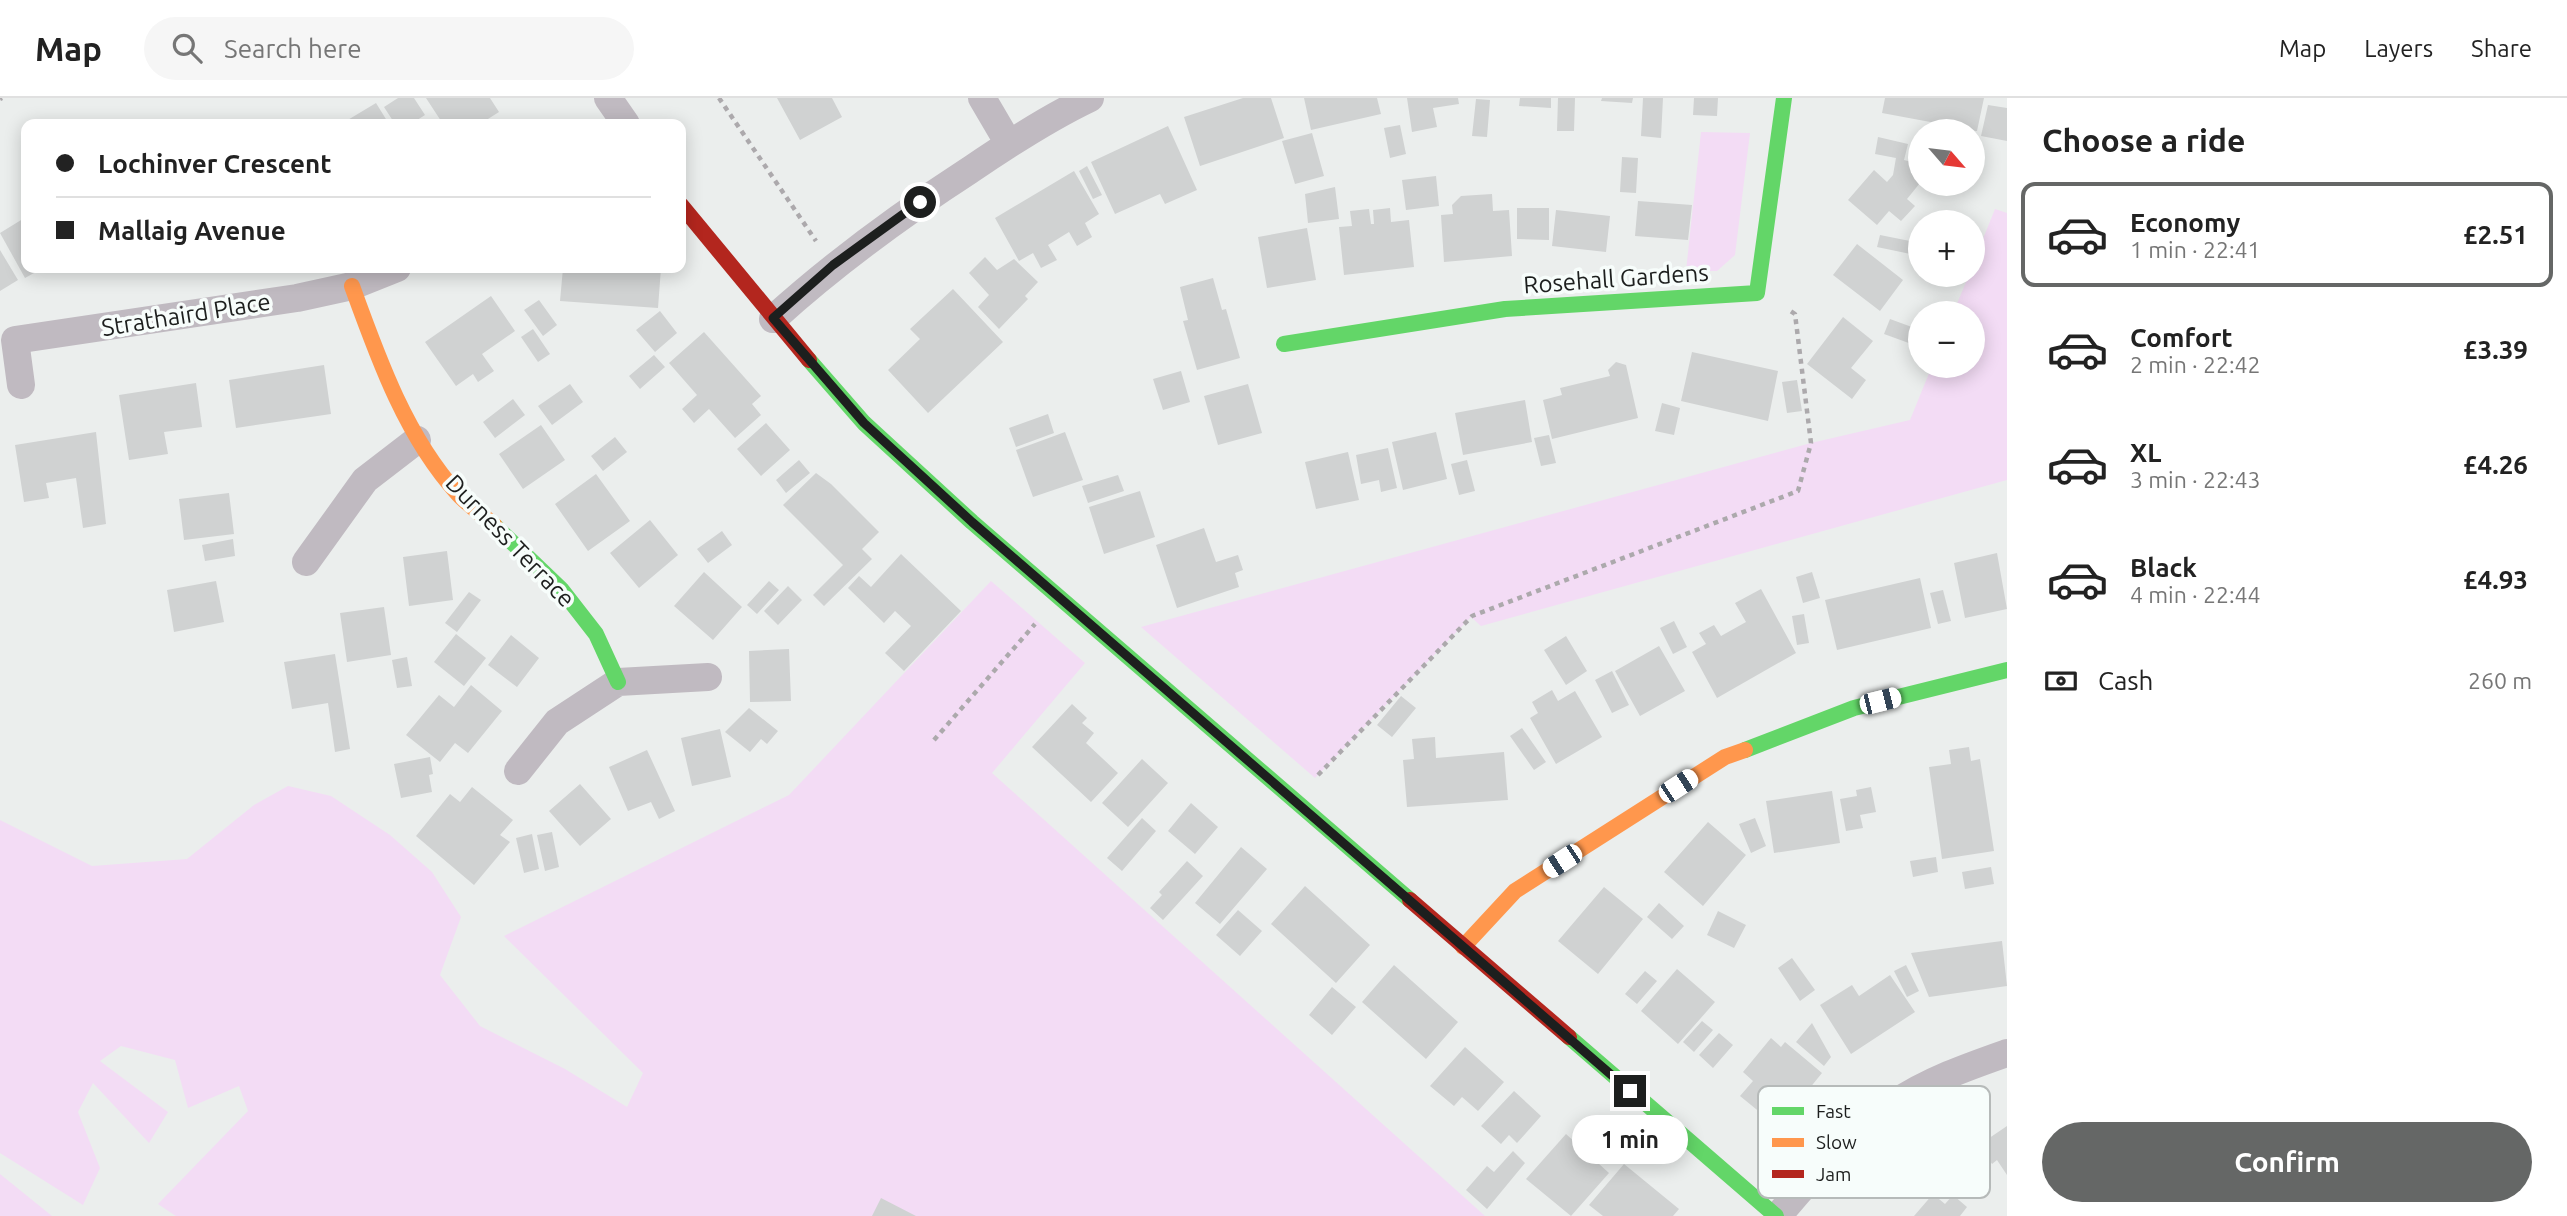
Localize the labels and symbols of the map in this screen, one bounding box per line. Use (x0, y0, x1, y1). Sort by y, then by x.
north arrow (1908, 119, 1984, 196)
route start (904, 186, 936, 218)
street label: Rosehall Gardens (1523, 259, 1709, 298)
street label: Strathaird Place (100, 288, 272, 341)
street label: Durness Terrace (440, 469, 580, 612)
car (1858, 686, 1903, 716)
car (1655, 766, 1702, 806)
car (1539, 841, 1586, 881)
route end (1614, 1075, 1646, 1107)
legend (1758, 1086, 1990, 1198)
text: Fast (1816, 1100, 1851, 1122)
callout: 1 min (1572, 1116, 1688, 1164)
text: Slow (1816, 1131, 1857, 1153)
text: Jam (1816, 1163, 1852, 1185)

